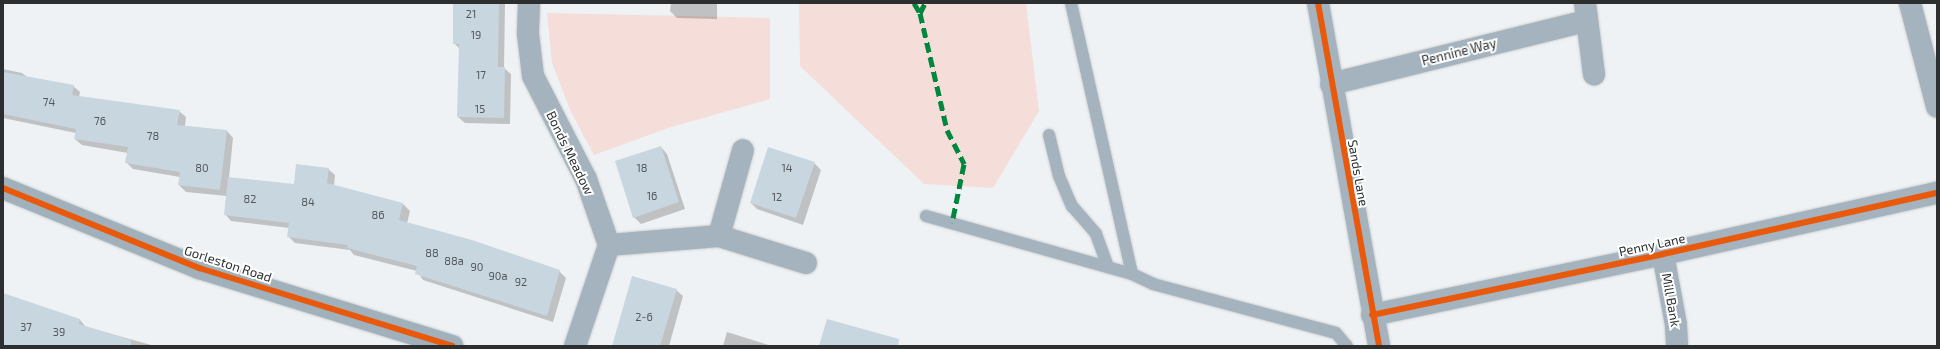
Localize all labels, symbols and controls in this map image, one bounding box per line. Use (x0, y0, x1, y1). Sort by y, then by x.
house number: 21 (466, 7, 476, 21)
house number: 19 (471, 28, 481, 42)
street label: Pennine Way (1420, 35, 1498, 69)
house number: 17 (476, 68, 486, 82)
house number: 74 (43, 95, 55, 109)
house number: 15 (475, 102, 485, 116)
street label: Bonds Meadow (543, 109, 597, 197)
house number: 76 (94, 114, 106, 128)
house number: 78 (147, 129, 159, 143)
street label: Sands Lane (1344, 139, 1372, 207)
house number: 80 (195, 161, 209, 175)
house number: 18 (636, 161, 648, 175)
house number: 14 (781, 161, 793, 175)
house number: 16 (647, 189, 657, 203)
house number: 12 (772, 190, 782, 204)
house number: 82 (244, 192, 256, 206)
house number: 84 (301, 195, 315, 209)
house number: 86 (372, 208, 384, 222)
street label: Penny Lane (1617, 230, 1687, 260)
street label: Gorleston Road (182, 243, 274, 285)
house number: 88 (425, 246, 439, 260)
house number: 88a (444, 254, 464, 268)
house number: 90 (471, 260, 483, 274)
house number: 90a (489, 269, 507, 283)
street label: Mill Bank (1659, 272, 1683, 328)
house number: 92 (515, 275, 527, 289)
house number: 2-6 (635, 310, 653, 324)
house number: 37 (20, 320, 32, 334)
house number: 39 (53, 325, 65, 339)

